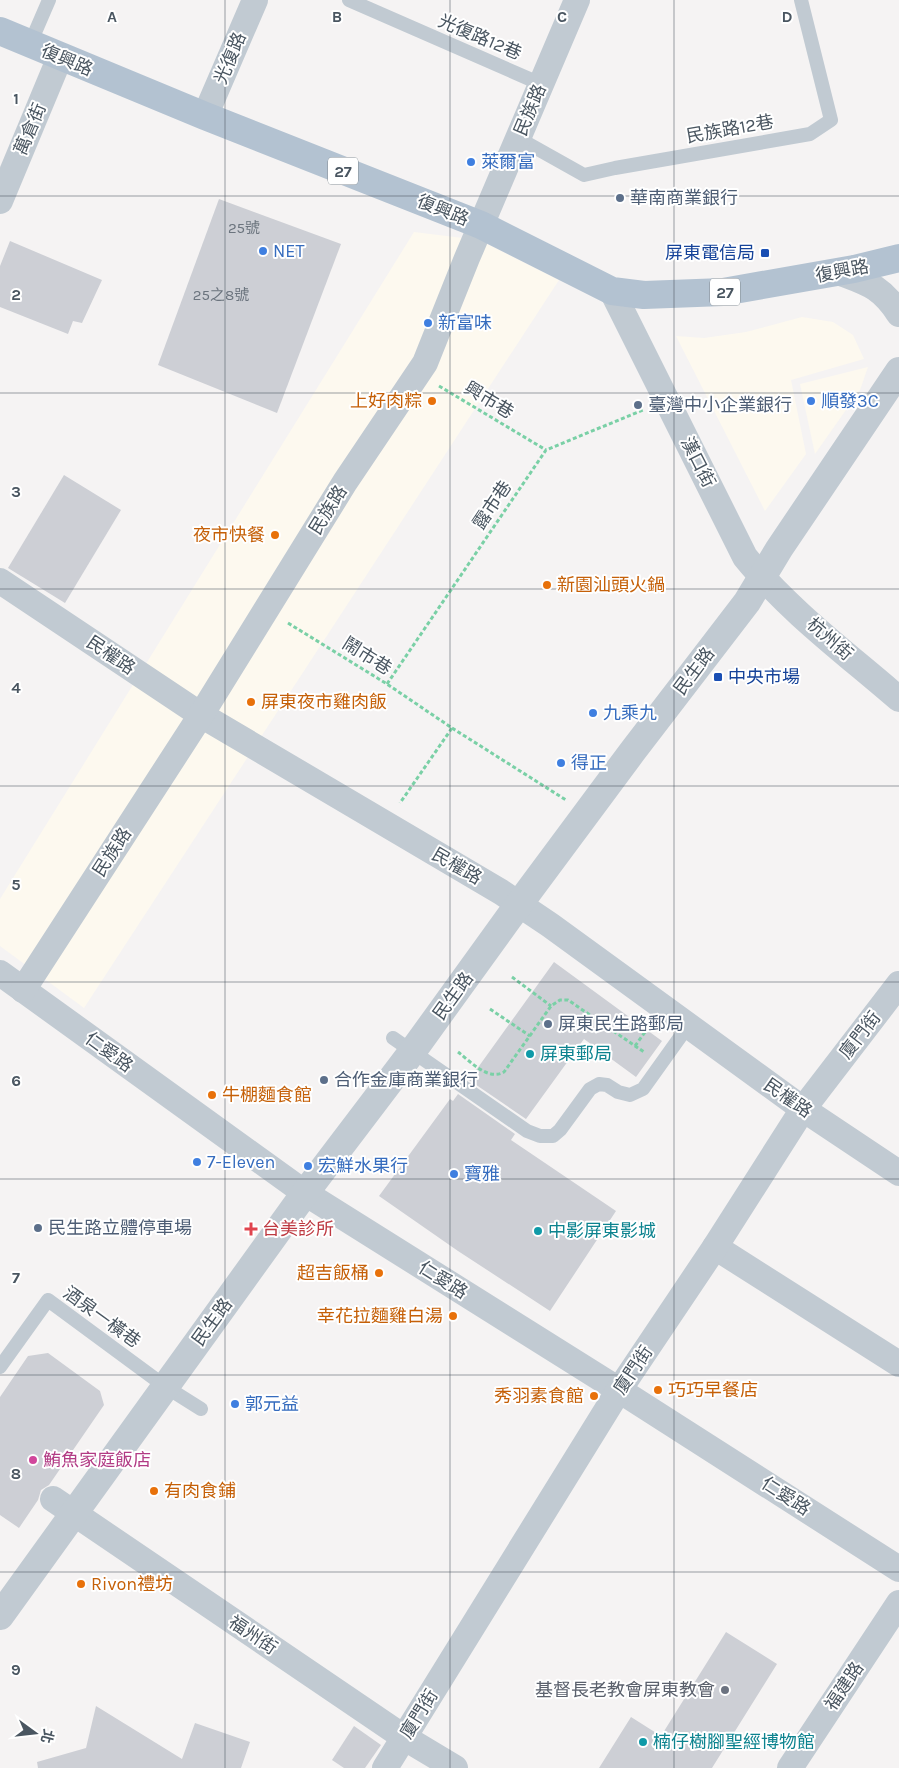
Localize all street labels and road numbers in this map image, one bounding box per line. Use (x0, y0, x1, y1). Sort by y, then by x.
street label: 光復路12巷 (435, 10, 525, 64)
street label: 光復路 (209, 29, 251, 87)
street label: 復興路 (38, 39, 96, 81)
street label: 民族路 (509, 81, 551, 139)
street label: 萬倉街 (9, 100, 51, 158)
street label: 民族路12巷 (685, 110, 775, 148)
road number: 27 (328, 158, 358, 185)
street label: 復興路 (414, 190, 472, 230)
street label: 復興路 (813, 255, 871, 287)
road number: 27 (710, 278, 740, 306)
street label: 興市巷 (460, 377, 518, 423)
street label: 漢口街 (676, 433, 720, 491)
street label: 露市巷 (468, 476, 516, 534)
street label: 民族路 (304, 481, 352, 539)
street label: 杭州街 (802, 613, 858, 665)
street label: 民權路 (82, 631, 140, 679)
street label: 鬧市巷 (338, 632, 396, 680)
street label: 民生路 (669, 643, 719, 699)
street label: 民族路 (88, 823, 136, 881)
street label: 民權路 (428, 843, 486, 889)
street label: 民生路 (428, 968, 478, 1024)
street label: 廈門街 (835, 1007, 885, 1063)
street label: 仁愛路 (81, 1027, 137, 1077)
street label: 民權路 (760, 1074, 816, 1122)
street label: 仁愛路 (414, 1256, 472, 1304)
street label: 酒泉一橫巷 (59, 1282, 145, 1352)
street label: 民生路 (187, 1294, 237, 1350)
street label: 廈門街 (609, 1341, 657, 1399)
street label: 仁愛路 (757, 1472, 815, 1520)
street label: 福州街 (224, 1611, 282, 1659)
street label: 福建路 (820, 1657, 868, 1715)
street label: 廈門街 (395, 1685, 443, 1743)

